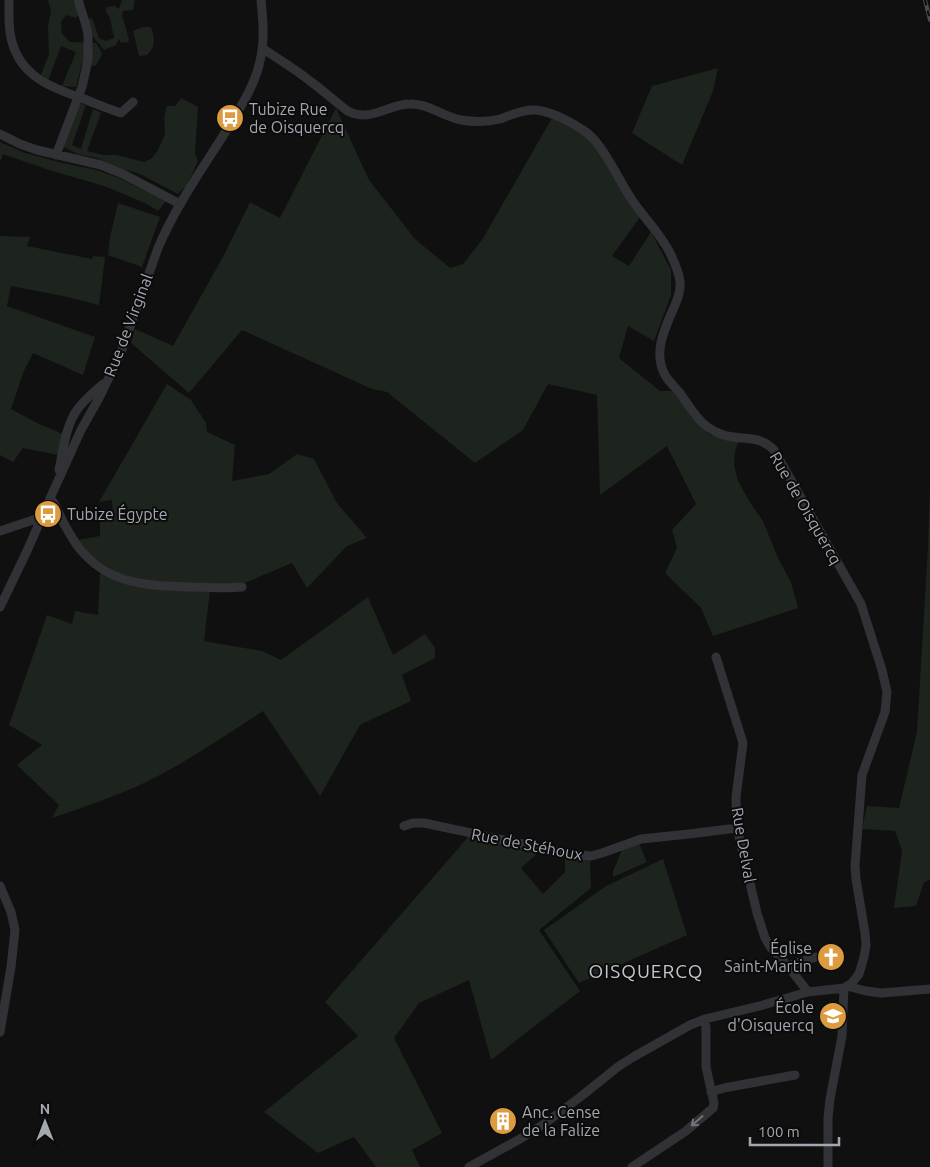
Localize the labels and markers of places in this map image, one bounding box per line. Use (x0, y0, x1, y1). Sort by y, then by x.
place label: Tubize Rue de Oisquercq (249, 100, 344, 136)
bus stop icon: Tubize Rue de Oisquercq (215, 103, 245, 133)
bus stop icon: Tubize Égypte (33, 499, 63, 529)
place label: Tubize Égypte (67, 503, 168, 523)
place label: Église Saint-Martin (724, 937, 812, 975)
church icon: Église Saint-Martin (816, 942, 846, 972)
place label: École d'Oisquercq (728, 996, 814, 1034)
school or university icon: École d'Oisquercq (818, 1001, 848, 1031)
place label: Anc. Cense de la Falize (522, 1103, 600, 1139)
building icon: Anc. Cense de la Falize (488, 1106, 518, 1136)

